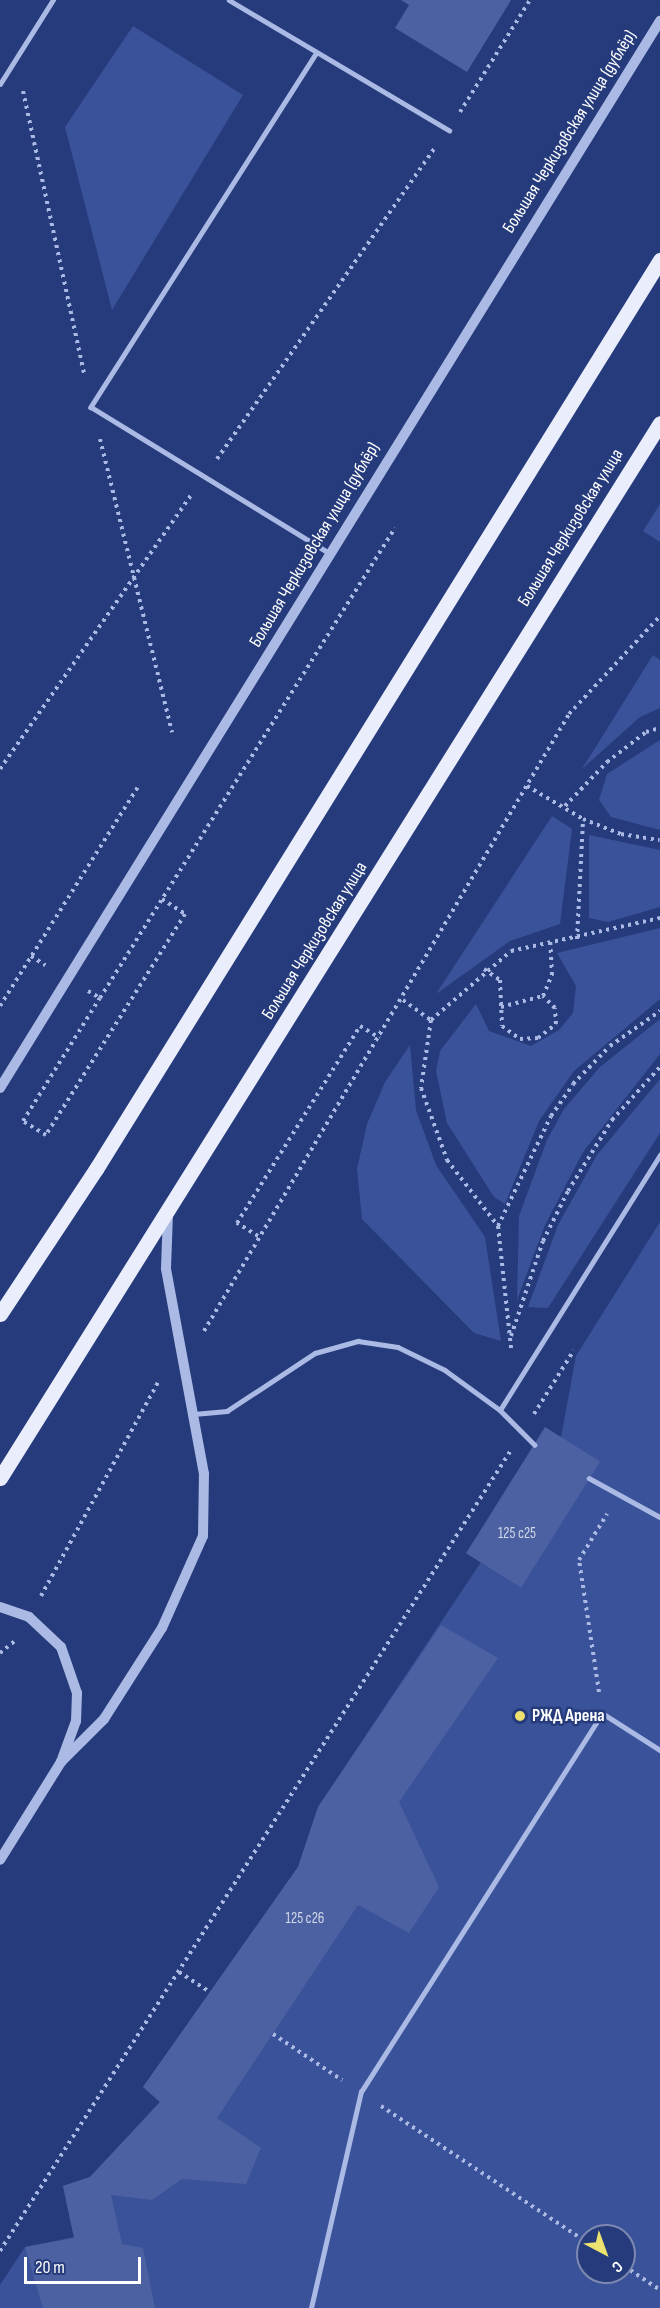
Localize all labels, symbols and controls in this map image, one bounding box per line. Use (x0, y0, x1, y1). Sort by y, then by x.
street label: Большая Черкизовская улица (дублёр) (498, 26, 642, 238)
street label: Большая Черкизовская улица (дублёр) (245, 439, 385, 651)
street label: Большая Черкизовская улица (514, 445, 628, 611)
street label: Большая Черкизовская улица (258, 858, 372, 1024)
house number: 125 c25 (498, 1525, 536, 1543)
place label: РЖД Арена (532, 1705, 605, 1727)
marker: РЖД Арена (513, 1709, 527, 1723)
house number: 125 c26 (286, 1910, 324, 1928)
north arrow (576, 2224, 636, 2284)
scale bar (27, 2245, 144, 2283)
text: 20 m (35, 2257, 65, 2278)
text: С (607, 2257, 626, 2276)

